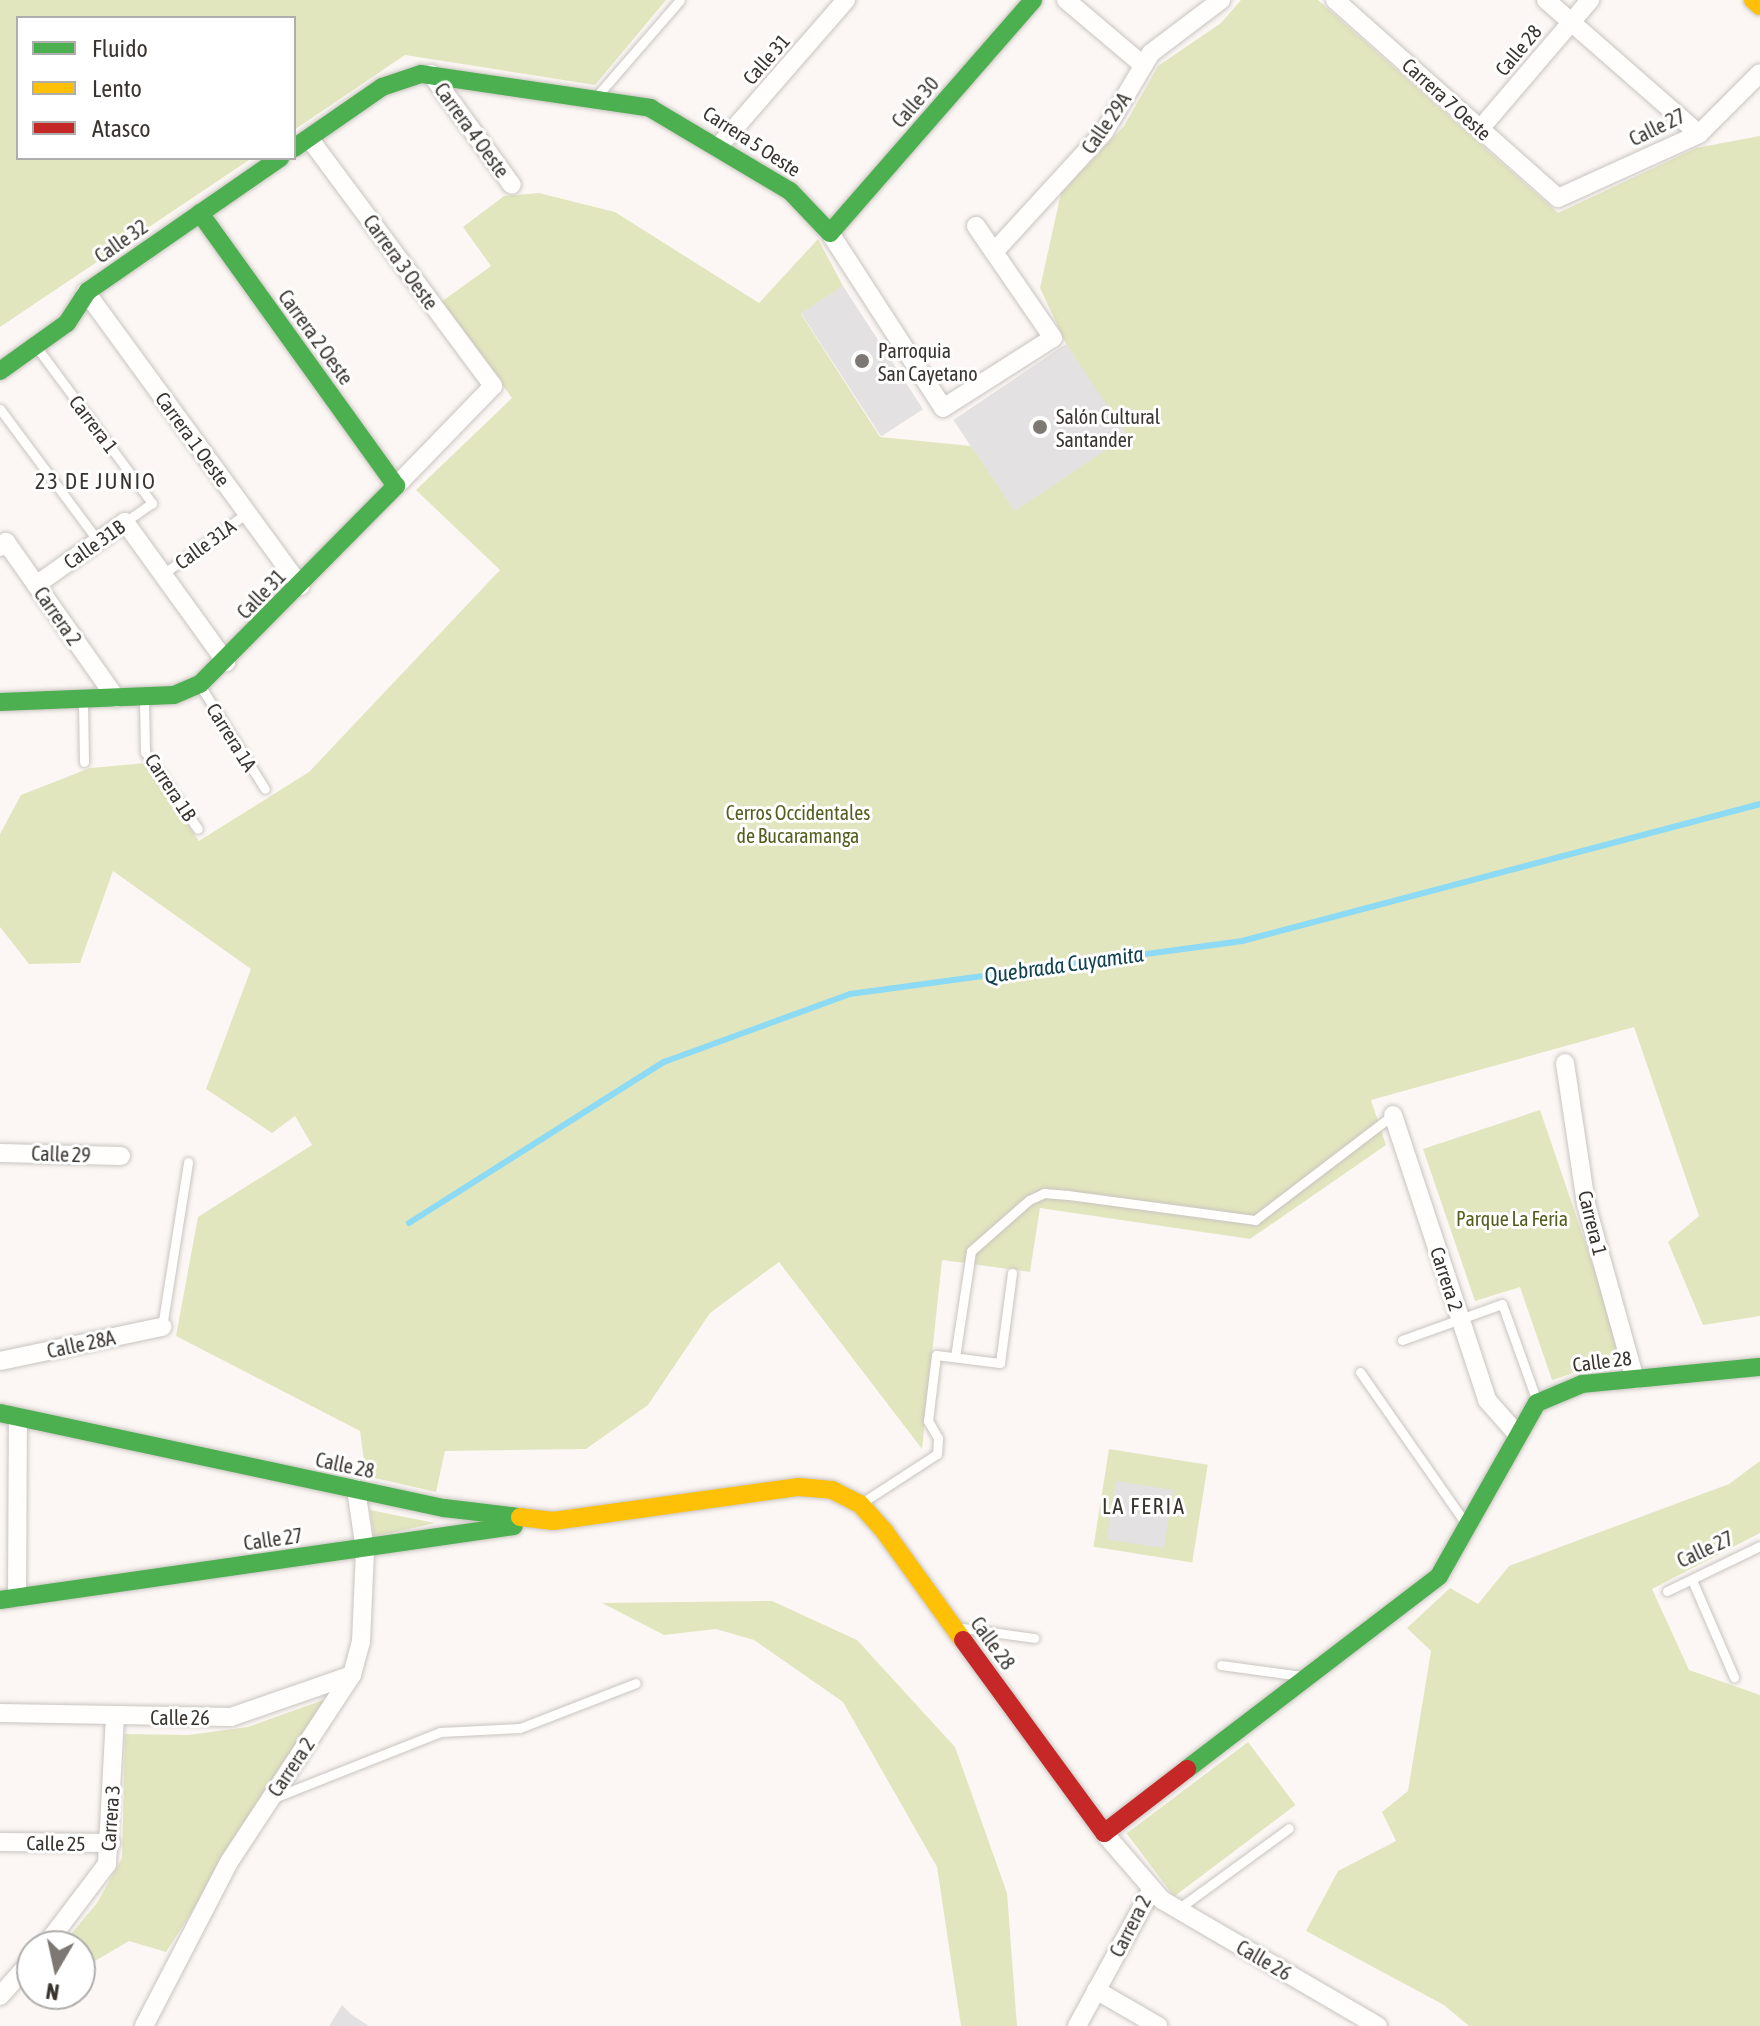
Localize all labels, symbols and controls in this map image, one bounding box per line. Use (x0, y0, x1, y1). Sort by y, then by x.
legend (16, 16, 296, 160)
street label: Calle 28 (1490, 20, 1546, 80)
street label: Calle 31 (737, 29, 795, 89)
text: Fluido (92, 35, 148, 62)
street label: Carrera 7 Oeste (1398, 53, 1496, 145)
street label: Calle 30 (886, 72, 944, 132)
text: Lento (92, 75, 142, 102)
street label: Carrera 4 Oeste (430, 78, 514, 182)
street label: Calle 29A (1076, 88, 1136, 158)
street label: Carrera 5 Oeste (699, 101, 805, 181)
street label: Calle 27 (1625, 103, 1689, 151)
text: Atasco (92, 115, 150, 142)
street label: Carrera 3 Oeste (359, 210, 443, 314)
street label: Calle 32 (90, 214, 152, 268)
street label: Carrera 2 Oeste (274, 285, 358, 389)
place label: Parroquia San Cayetano (878, 338, 978, 385)
marker: Parroquia San Cayetano (853, 352, 871, 370)
street label: Carrera 1 Oeste (151, 387, 235, 491)
street label: Carrera 1 (65, 390, 123, 458)
place label: Salón Cultural Santander (1056, 404, 1160, 451)
marker: Salón Cultural Santander (1031, 418, 1049, 436)
district label: 23 DE JUNIO (35, 469, 157, 495)
street label: Calle 31B (59, 514, 129, 574)
street label: Calle 31A (170, 514, 240, 574)
street label: Calle 31 (232, 564, 290, 624)
street label: Carrera 2 (29, 582, 87, 650)
street label: Carrera 1A (202, 698, 262, 776)
street label: Carrera 1B (140, 749, 202, 825)
park label: Cerros Occidentales de Bucaramanga (726, 801, 870, 848)
water label: Quebrada Cuyamita (983, 941, 1145, 989)
street label: Calle 29 (31, 1141, 91, 1167)
street label: Carrera 1 (1573, 1188, 1613, 1258)
park label: Parque La Feria (1456, 1206, 1568, 1230)
street label: Carrera 2 (1425, 1244, 1469, 1314)
street label: Calle 28A (45, 1325, 117, 1363)
street label: Calle 28 (1571, 1345, 1633, 1377)
street label: Calle 28 (313, 1447, 377, 1483)
district label: LA FERIA (1102, 1494, 1186, 1520)
street label: Calle 27 (242, 1523, 304, 1555)
street label: Calle 27 (1673, 1526, 1737, 1572)
street label: Calle 28 (966, 1612, 1020, 1674)
street label: Calle 26 (150, 1705, 210, 1729)
street label: Carrera 2 (263, 1733, 319, 1801)
street label: Carrera 3 (96, 1784, 124, 1852)
street label: Calle 25 (26, 1830, 86, 1856)
street label: Carrera 2 (1104, 1891, 1156, 1961)
north arrow (16, 1930, 96, 2010)
street label: Calle 26 (1232, 1935, 1296, 1985)
text: N (44, 1978, 61, 2006)

